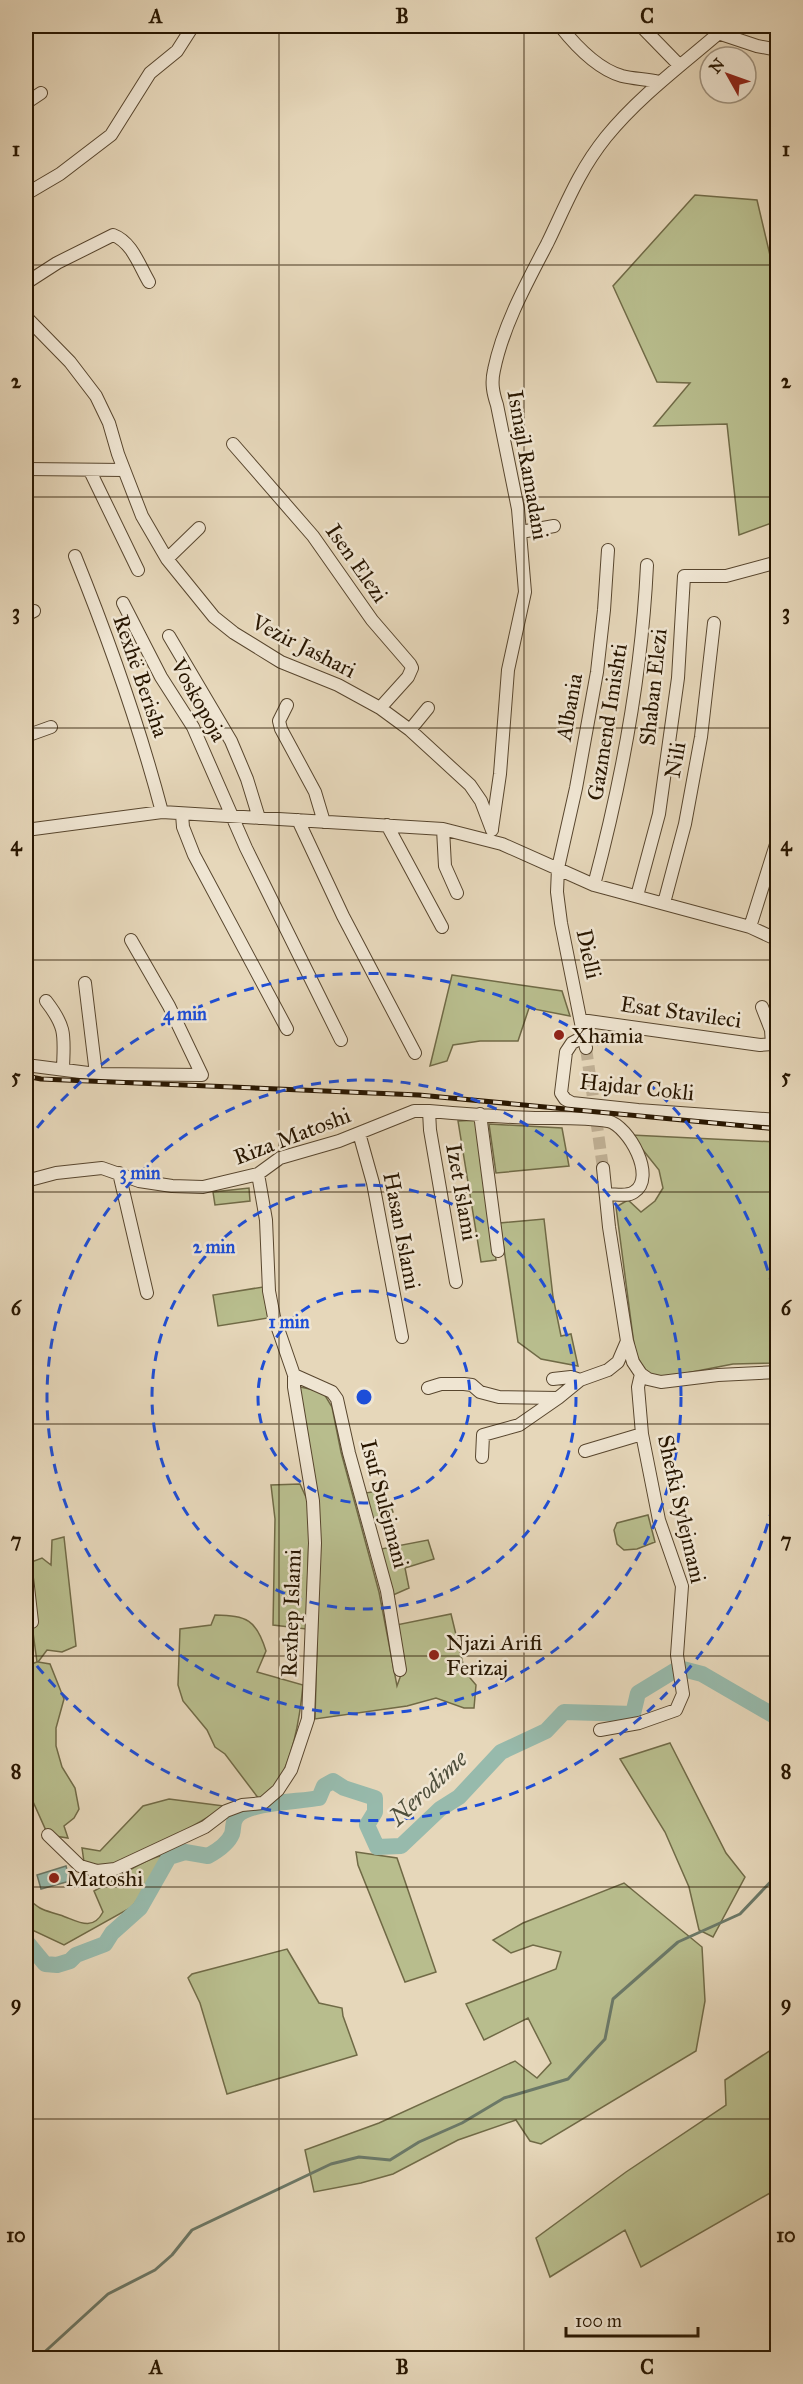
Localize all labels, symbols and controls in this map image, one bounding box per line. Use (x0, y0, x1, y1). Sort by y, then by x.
text: A (147, 4, 163, 28)
text: B (395, 4, 409, 28)
text: C (640, 4, 654, 28)
north arrow (698, 45, 758, 105)
text: N (705, 54, 729, 77)
text: 1 (12, 137, 20, 161)
text: 1 (782, 137, 790, 161)
text: 2 (11, 369, 22, 393)
text: 2 (781, 369, 792, 393)
street label: Ismajl Ramadani (502, 388, 554, 542)
street label: Isen Elezi (320, 518, 394, 608)
text: 3 (12, 600, 20, 625)
text: 3 (782, 600, 790, 625)
street label: Vezir Jashari (246, 608, 361, 684)
street label: Rexhë Berisha (107, 611, 175, 742)
street label: Shaban Elezi (633, 627, 673, 747)
street label: Gazmend Imishti (581, 641, 633, 803)
street label: Voskopoja (165, 653, 233, 747)
street label: Albania (550, 670, 588, 744)
street label: Nili (659, 740, 691, 780)
text: 4 (10, 832, 22, 857)
text: 4 (780, 832, 792, 857)
street label: Dielli (571, 927, 607, 981)
street label: Esat Stavileci (619, 990, 743, 1034)
text: 4 min (163, 1003, 207, 1026)
place label: Xhamia (571, 1022, 644, 1049)
marker: Xhamia (552, 1028, 566, 1042)
text: 5 (11, 1064, 21, 1088)
text: 5 (781, 1064, 791, 1088)
street label: Hajdar Cokli (578, 1068, 696, 1106)
street label: Riza Matoshi (230, 1101, 354, 1171)
street label: Izet Islami (440, 1141, 484, 1243)
text: 3 min (120, 1162, 161, 1185)
street label: Hasan Islami (377, 1170, 427, 1292)
text: 2 min (193, 1236, 236, 1258)
text: 6 (11, 1296, 23, 1320)
text: 6 (781, 1296, 793, 1320)
text: 1 min (269, 1311, 310, 1333)
centre of rings (354, 1387, 374, 1407)
street label: Shefki Sylejmani (652, 1432, 712, 1586)
street label: Isuf Sulejmani (355, 1437, 415, 1571)
text: 7 (11, 1528, 22, 1552)
text: 7 (781, 1528, 792, 1552)
street label: Rexhep Islami (275, 1548, 307, 1678)
place label: Njazi Arifi Ferizaj (446, 1629, 542, 1681)
marker: Njazi Arifi Ferizaj (427, 1648, 441, 1662)
water label: Nerodime (381, 1743, 474, 1833)
text: 8 (11, 1759, 21, 1783)
text: 8 (781, 1759, 791, 1783)
place label: Matoshi (66, 1865, 143, 1892)
marker: Matoshi (47, 1871, 61, 1885)
text: 9 (11, 1991, 21, 2016)
text: 9 (781, 1991, 791, 2016)
text: 10 (6, 2223, 26, 2247)
text: 10 (776, 2223, 796, 2247)
scale bar (566, 2300, 698, 2338)
text: 100 m (575, 2310, 622, 2332)
text: A (147, 2355, 163, 2379)
text: B (395, 2355, 409, 2379)
text: C (640, 2355, 654, 2379)

